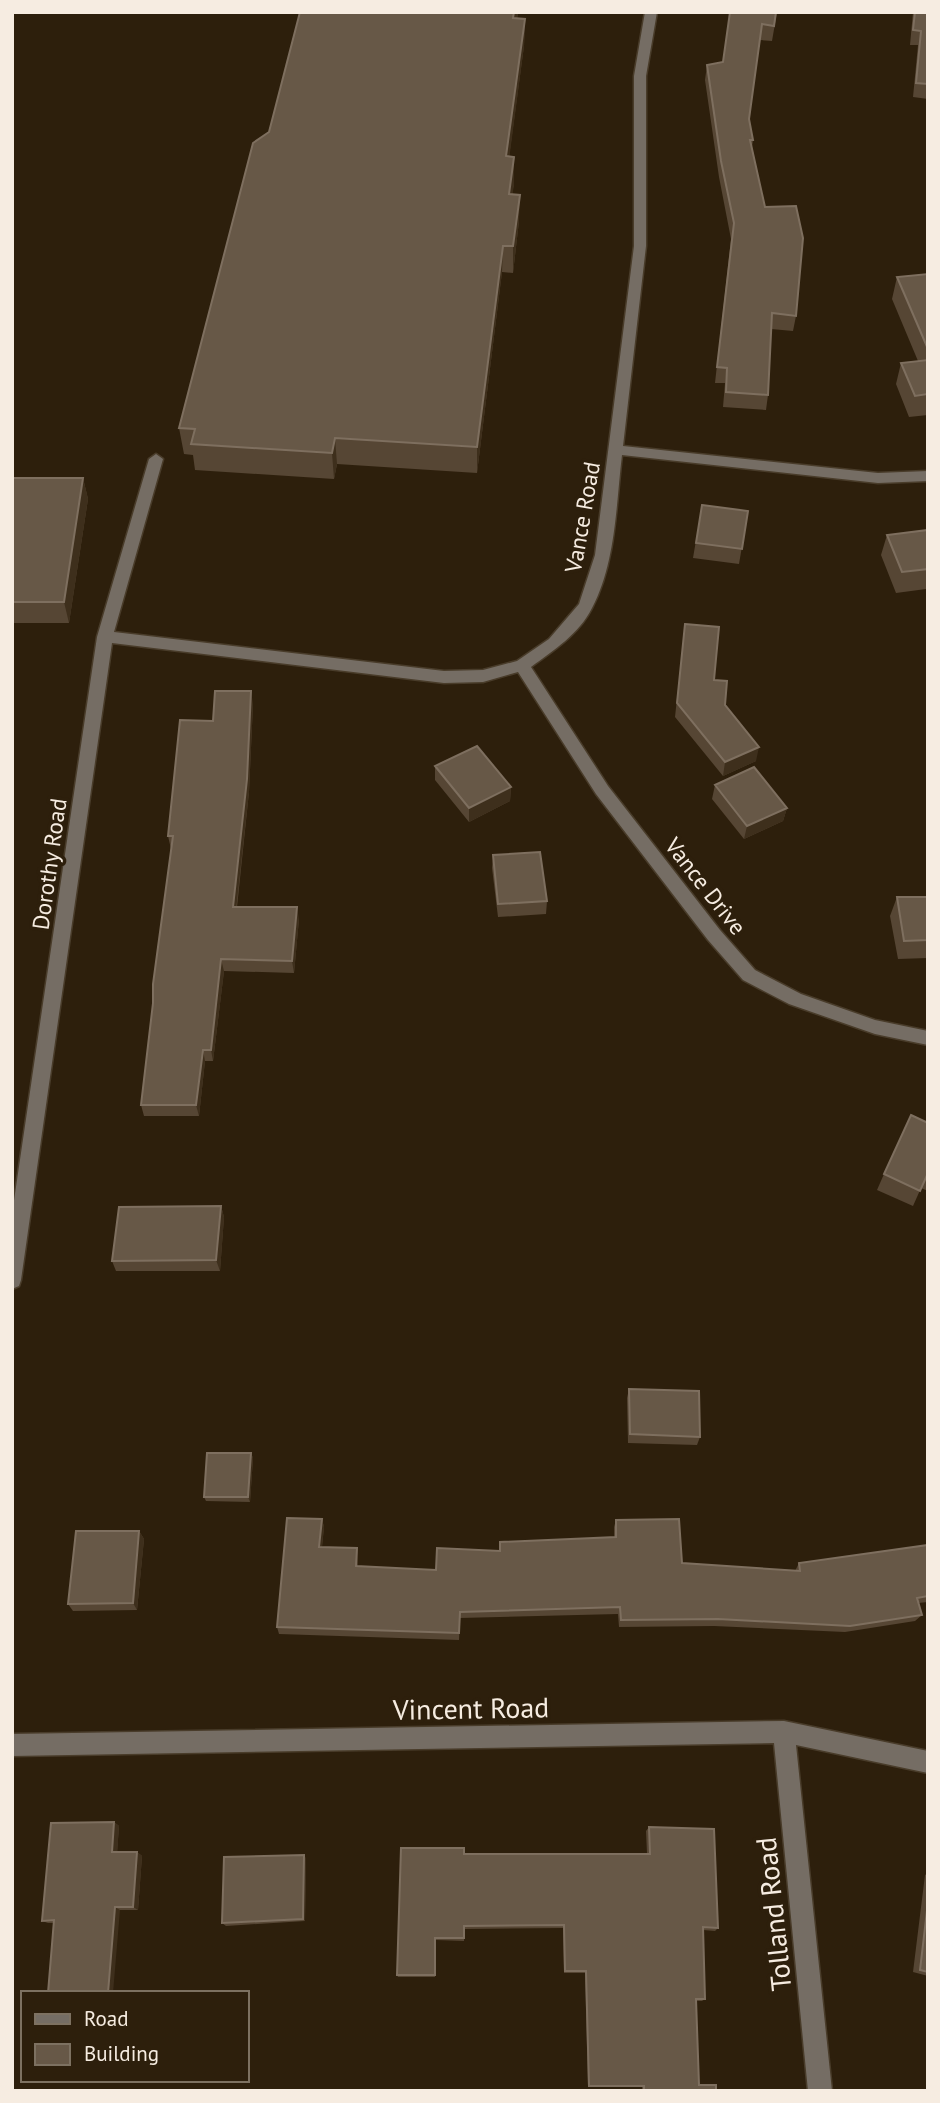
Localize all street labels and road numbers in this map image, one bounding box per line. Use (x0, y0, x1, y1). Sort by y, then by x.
street label: Vance Road (558, 459, 606, 576)
street label: Dorothy Road (25, 796, 73, 932)
street label: Vance Drive (659, 831, 753, 940)
street label: Vincent Road (391, 1688, 550, 1728)
street label: Tolland Road (747, 1835, 799, 1993)

